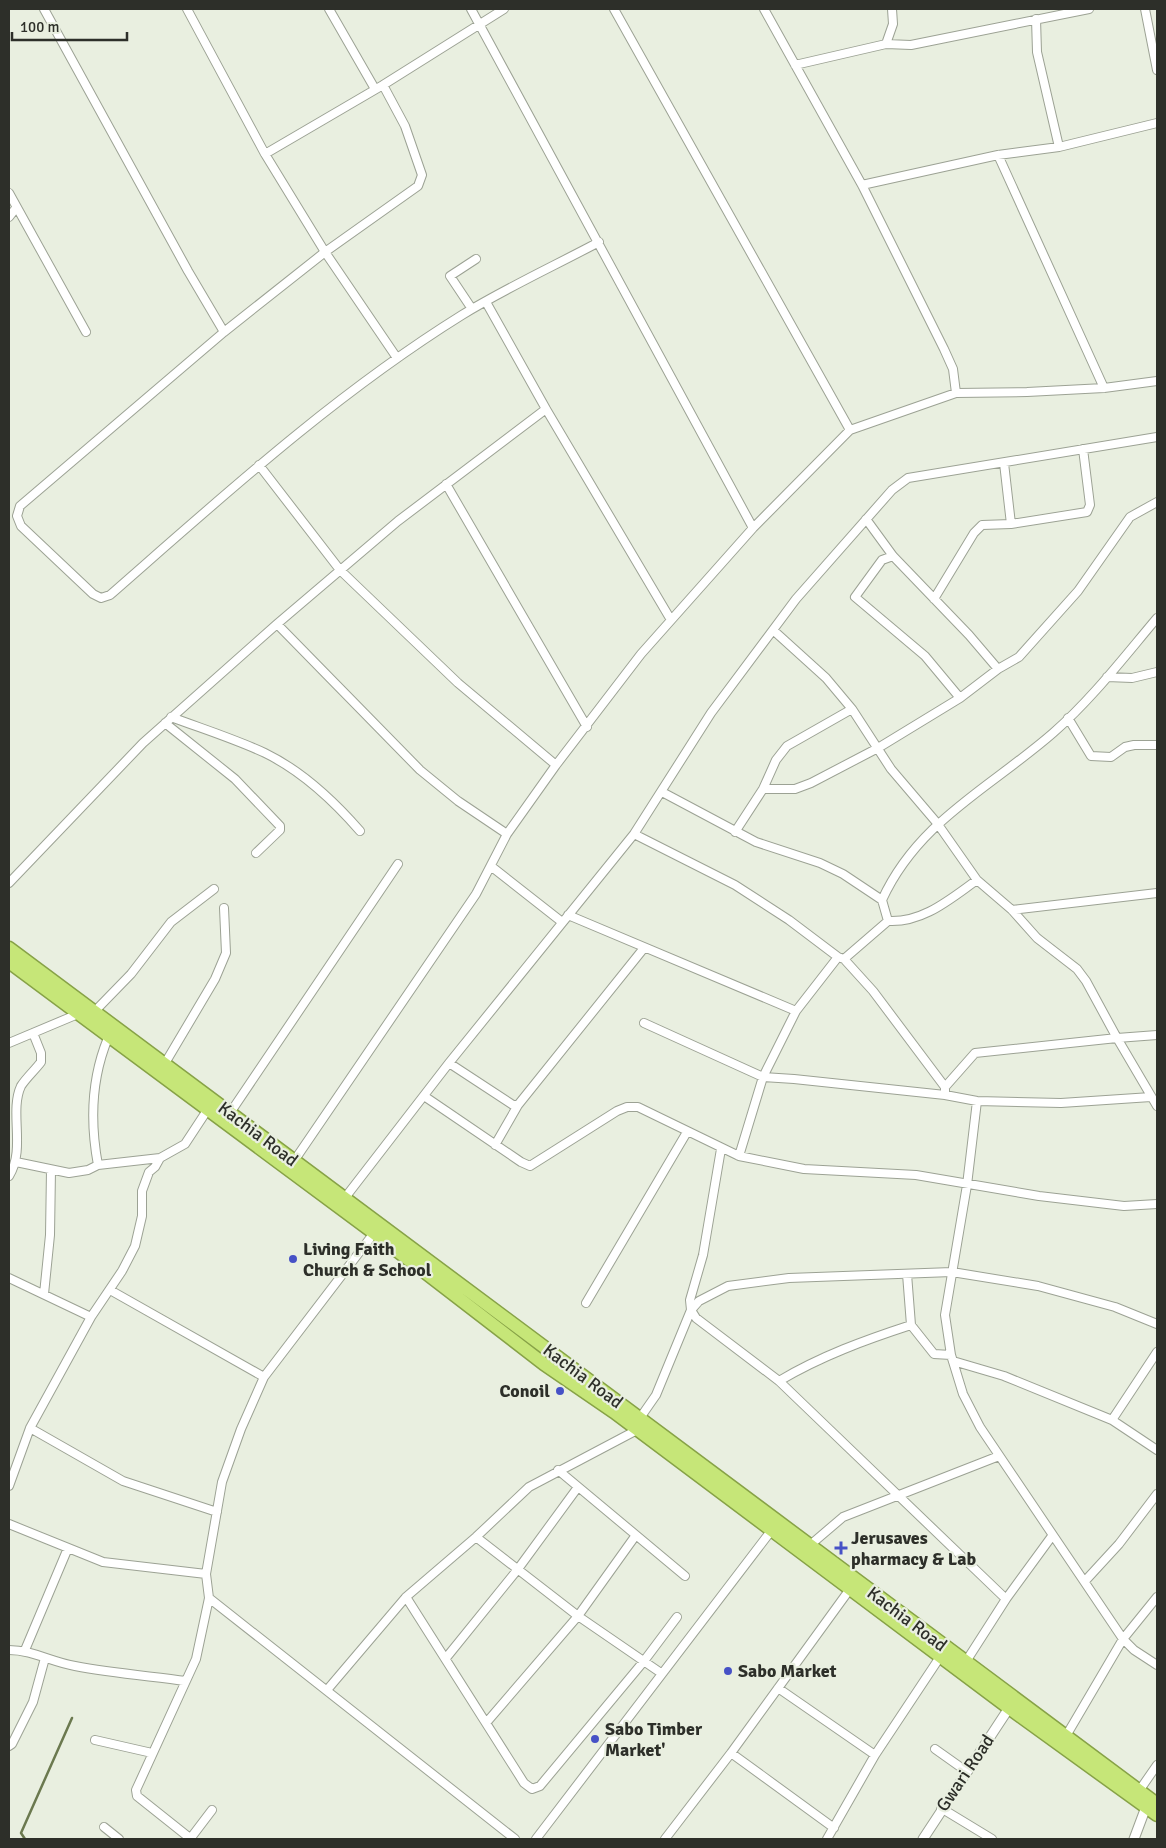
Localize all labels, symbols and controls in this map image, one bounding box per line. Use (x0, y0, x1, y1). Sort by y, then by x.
scale bar (12, 10, 128, 42)
text: 100 m (20, 18, 60, 36)
street label: Kachia Road (214, 1097, 302, 1171)
place label: Living Faith Church & School (303, 1238, 432, 1281)
marker: Living Faith Church & School (287, 1253, 299, 1265)
street label: Kachia Road (539, 1339, 627, 1413)
place label: Conoil (500, 1380, 550, 1402)
marker: Conoil (554, 1385, 566, 1397)
place label: Jerusaves pharmacy & Lab (851, 1527, 976, 1570)
marker: Jerusaves pharmacy & Lab (835, 1542, 847, 1554)
street label: Kachia Road (863, 1582, 951, 1656)
place label: Sabo Market (738, 1660, 837, 1682)
marker: Sabo Market (722, 1665, 734, 1677)
place label: Sabo Timber Market' (605, 1718, 703, 1761)
street label: Gwari Road (931, 1730, 999, 1816)
marker: Sabo Timber Market' (589, 1733, 601, 1745)

